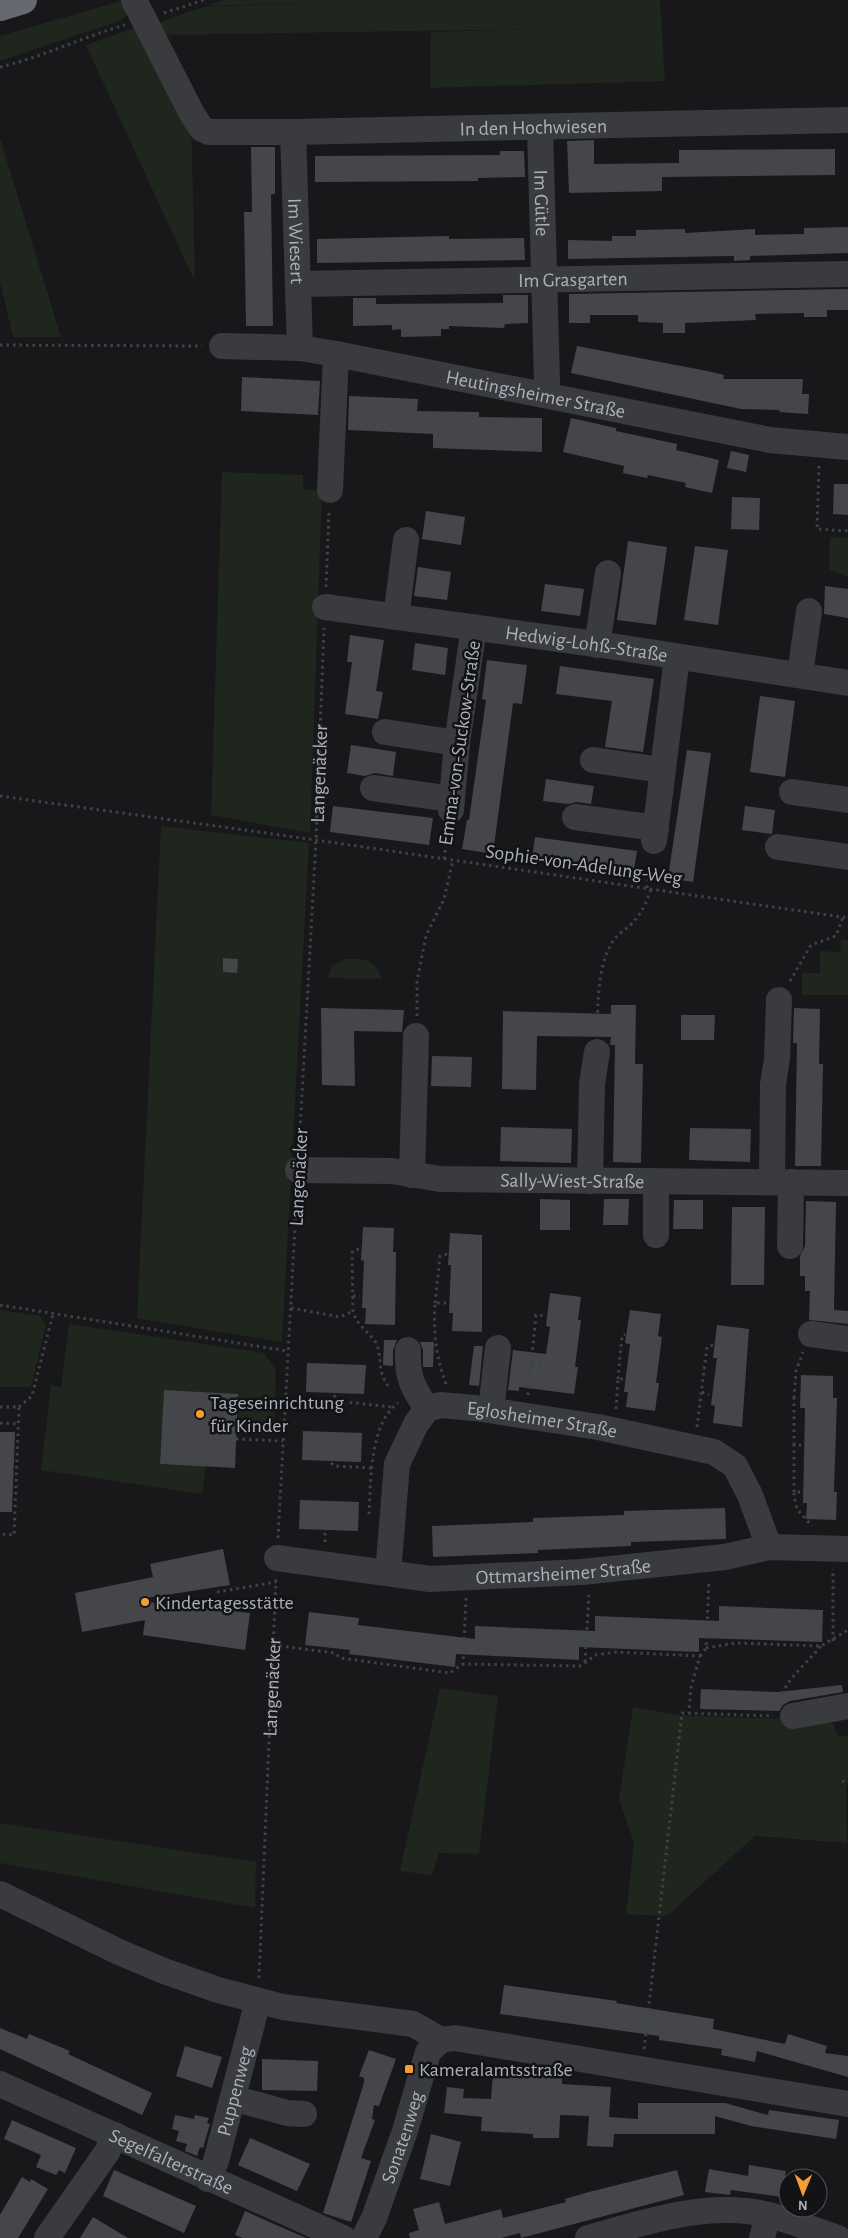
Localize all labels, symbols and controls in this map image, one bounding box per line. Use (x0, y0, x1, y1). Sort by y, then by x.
street label: In den Hochwiesen (459, 116, 607, 139)
street label: Im Gütle (530, 169, 552, 237)
street label: Im Wiesert (284, 198, 307, 285)
street label: Im Grasgarten (518, 269, 628, 291)
street label: Heutingsheimer Straße (444, 367, 627, 422)
street label: Hedwig-Lohß-Straße (504, 623, 669, 666)
street label: Emma-von-Suckow-Straße (436, 639, 484, 847)
street label: Langenäcker (308, 723, 331, 823)
street label: Sophie-von-Adelung-Weg (484, 841, 684, 889)
street label: Langenäcker (286, 1127, 312, 1227)
street label: Sally-Wiest-Straße (500, 1171, 644, 1192)
place label: Tageseinrichtung für Kinder (210, 1393, 344, 1436)
street label: Eglosheimer Straße (466, 1398, 619, 1442)
marker: Tageseinrichtung für Kinder (194, 1408, 206, 1420)
street label: Ottmarsheimer Straße (475, 1556, 652, 1588)
place label: Kindertagesstätte (155, 1593, 294, 1613)
marker: Kindertagesstätte (139, 1596, 151, 1608)
street label: Langenäcker (260, 1637, 284, 1737)
street label: Puppenweg (214, 2044, 257, 2138)
place label: Kameralamtsstraße (419, 2060, 573, 2080)
marker: Kameralamtsstraße (403, 2063, 415, 2075)
street label: Sonatenweg (378, 2089, 427, 2186)
street label: Segelfalterstraße (106, 2125, 236, 2198)
north arrow (778, 2168, 828, 2218)
text: N (798, 2198, 808, 2212)

